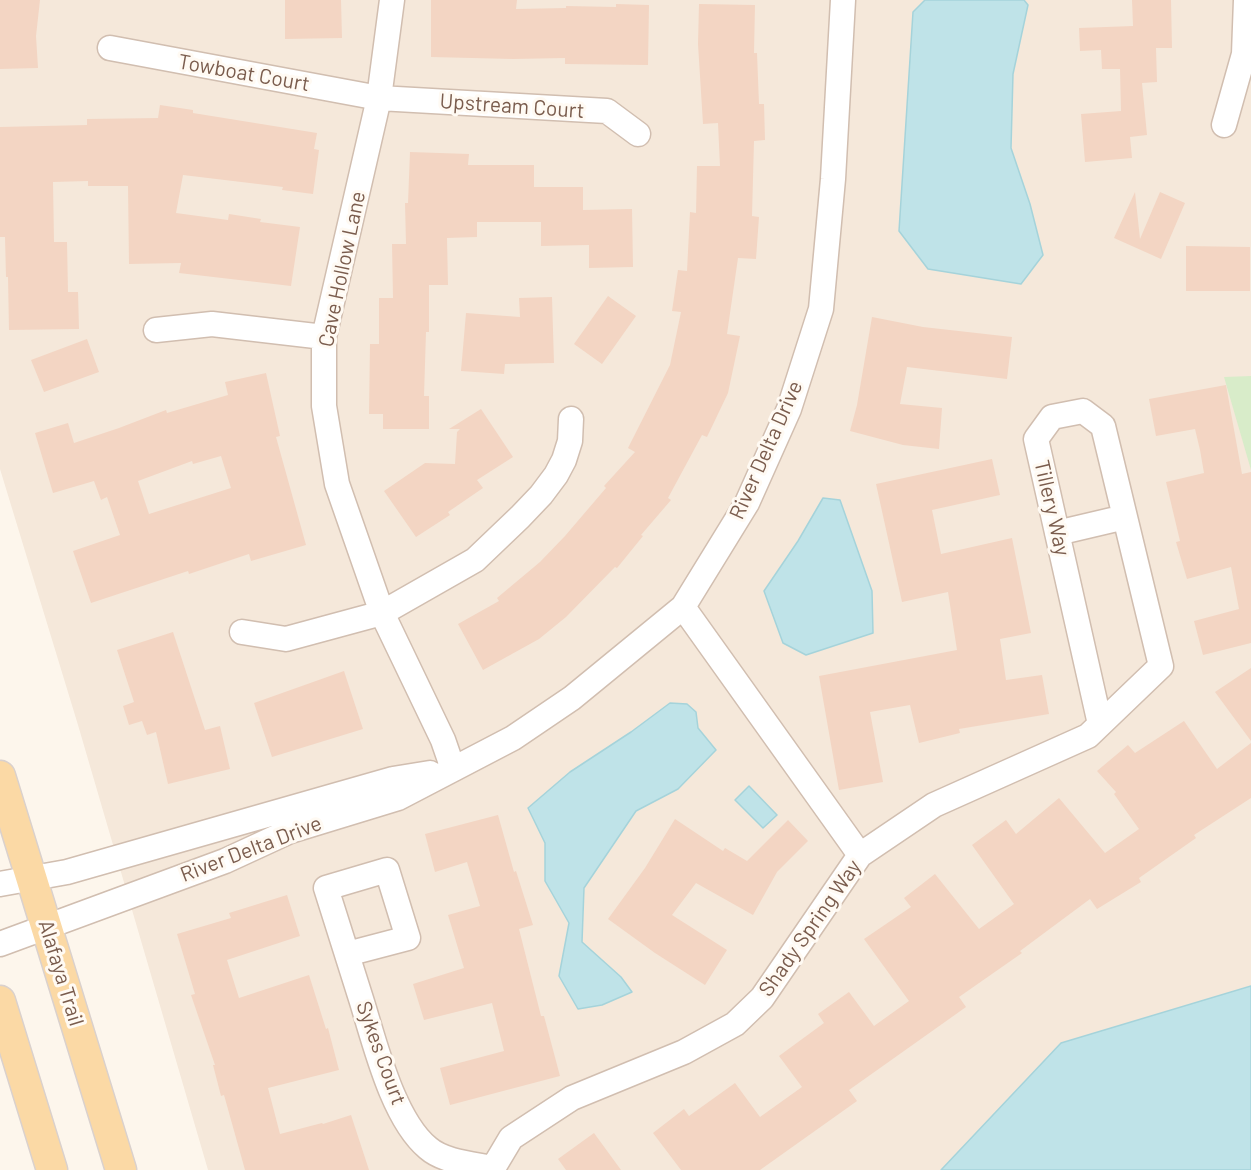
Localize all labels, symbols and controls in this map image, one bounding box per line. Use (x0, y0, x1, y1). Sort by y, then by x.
street label: Towboat Court (176, 49, 312, 97)
street label: Upstream Court (439, 88, 585, 124)
street label: Cave Hollow Lane (313, 189, 371, 349)
street label: River Delta Drive (724, 377, 808, 523)
street label: Tillery Way (1029, 458, 1075, 558)
street label: River Delta Drive (177, 810, 325, 888)
street label: Shady Spring Way (754, 855, 866, 1001)
street label: Alafaya Trail (33, 917, 89, 1029)
street label: Sykes Court (351, 998, 411, 1108)

